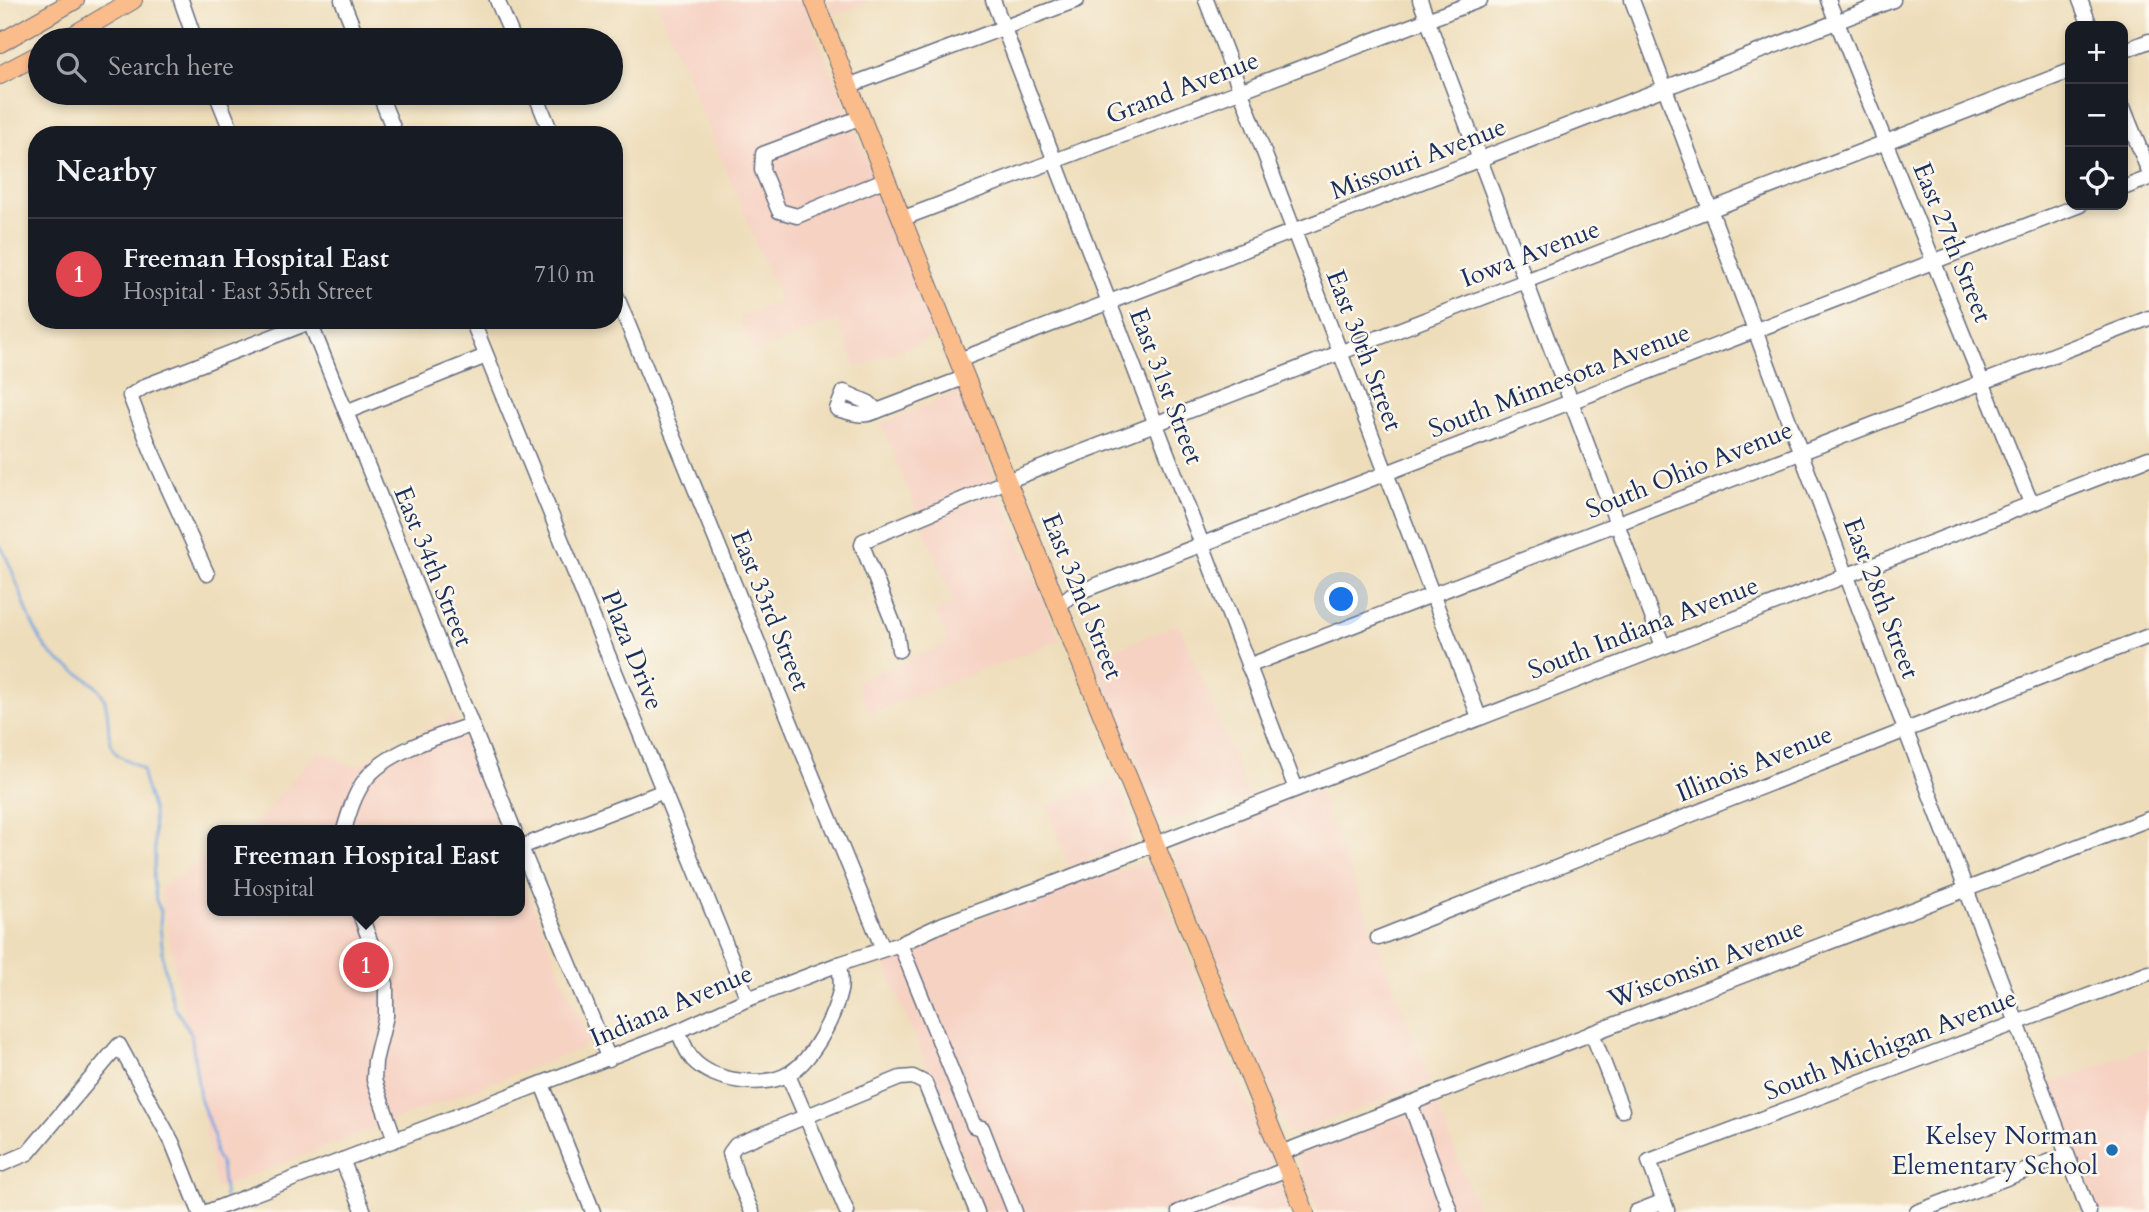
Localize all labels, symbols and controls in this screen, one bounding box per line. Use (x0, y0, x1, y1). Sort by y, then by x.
map controls (2065, 21, 2128, 210)
button: + (2065, 21, 2128, 84)
search box (28, 28, 623, 105)
street label: Grand Avenue (1101, 42, 1264, 133)
icon: search (52, 48, 90, 86)
text: Search here (108, 49, 234, 84)
button: − (2065, 84, 2128, 147)
street label: Missouri Avenue (1325, 109, 1511, 208)
button: locate (2065, 147, 2128, 210)
text: Nearby (56, 151, 157, 192)
street label: East 27th Street (1905, 157, 2001, 327)
street label: Iowa Avenue (1456, 211, 1605, 296)
text: Freeman Hospital East (123, 241, 389, 276)
text: 1 (73, 259, 85, 290)
text: 710 m (534, 259, 595, 290)
street label: East 30th Street (1318, 265, 1411, 436)
text: Hospital · East 35th Street (123, 276, 373, 307)
street label: East 31st Street (1121, 303, 1212, 469)
street label: South Minnesota Avenue (1423, 314, 1695, 447)
street label: South Ohio Avenue (1581, 412, 1798, 527)
street label: East 34th Street (386, 481, 482, 651)
street label: East 32nd Street (1033, 508, 1132, 684)
street label: East 28th Street (1835, 513, 1928, 684)
street label: East 33rd Street (722, 525, 819, 696)
street label: South Indiana Avenue (1523, 567, 1763, 688)
your location (1324, 582, 1358, 616)
street label: Plaza Drive (593, 585, 672, 715)
street label: Illinois Avenue (1671, 716, 1837, 811)
popup (207, 825, 525, 916)
text: Freeman Hospital East (233, 838, 499, 873)
text: Hospital (233, 873, 314, 904)
street label: Wisconsin Avenue (1602, 910, 1809, 1017)
pin: 1 (343, 939, 389, 991)
street label: Indiana Avenue (585, 955, 758, 1055)
street label: South Michigan Avenue (1759, 980, 2022, 1109)
place label: Kelsey Norman Elementary School (1891, 1118, 2098, 1183)
marker: Kelsey Norman Elementary School (2104, 1142, 2120, 1158)

